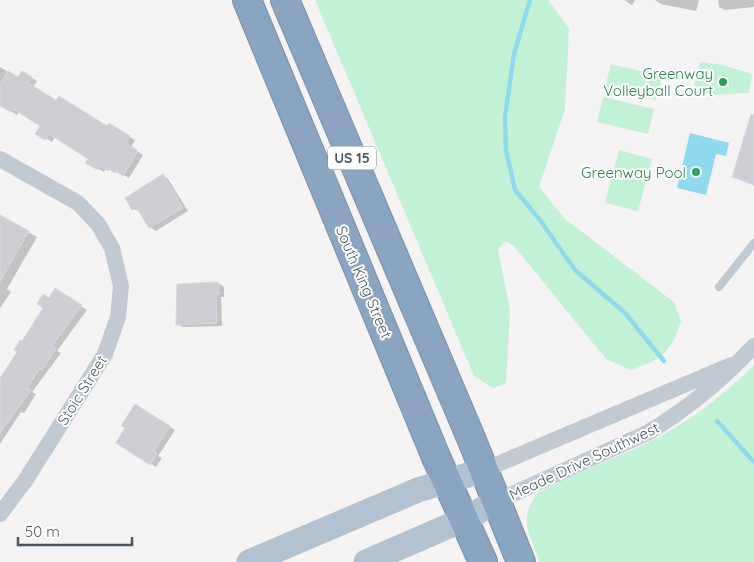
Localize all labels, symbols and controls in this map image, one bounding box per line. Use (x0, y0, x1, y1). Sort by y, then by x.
place label: Greenway Volleyball Court (603, 64, 713, 100)
marker: Greenway Volleyball Court (717, 76, 729, 88)
road number: US 15 (328, 146, 376, 170)
place label: Greenway Pool (581, 163, 686, 182)
marker: Greenway Pool (690, 166, 702, 178)
street label: South King Street (332, 223, 396, 341)
street label: Stoic Street (53, 352, 111, 428)
street label: Meade Drive Southwest (506, 418, 662, 504)
scale bar (18, 514, 131, 546)
text: 50 m (25, 522, 60, 541)

